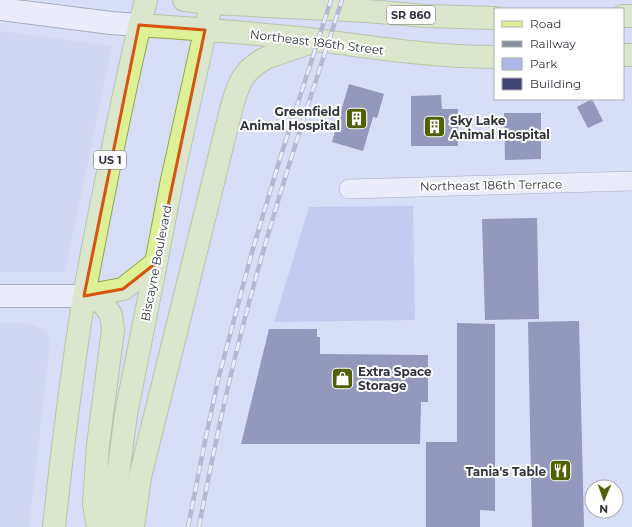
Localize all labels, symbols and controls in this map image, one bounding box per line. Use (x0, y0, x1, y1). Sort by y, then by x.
road number: SR 860 (387, 6, 435, 24)
legend (494, 8, 624, 100)
text: Road (530, 16, 561, 31)
street label: Northeast 186th Street (249, 26, 385, 58)
text: Railway (530, 36, 576, 51)
text: Park (530, 56, 558, 71)
text: Building (530, 76, 581, 91)
place label: Greenfield Animal Hospital (239, 104, 340, 133)
building icon: Greenfield Animal Hospital (343, 105, 369, 131)
place label: Sky Lake Animal Hospital (449, 113, 550, 142)
building icon: Sky Lake Animal Hospital (421, 114, 447, 140)
road number: US 1 (94, 151, 126, 169)
street label: Northeast 186th Terrace (420, 176, 562, 194)
street label: Biscayne Boulevard (137, 204, 175, 322)
place label: Extra Space Storage (358, 364, 432, 393)
shop icon: Extra Space Storage (330, 365, 356, 391)
restaurant icon: Tania's Table (548, 458, 574, 484)
place label: Tania's Table (466, 464, 546, 479)
north arrow (584, 479, 624, 519)
text: N (599, 502, 608, 516)

